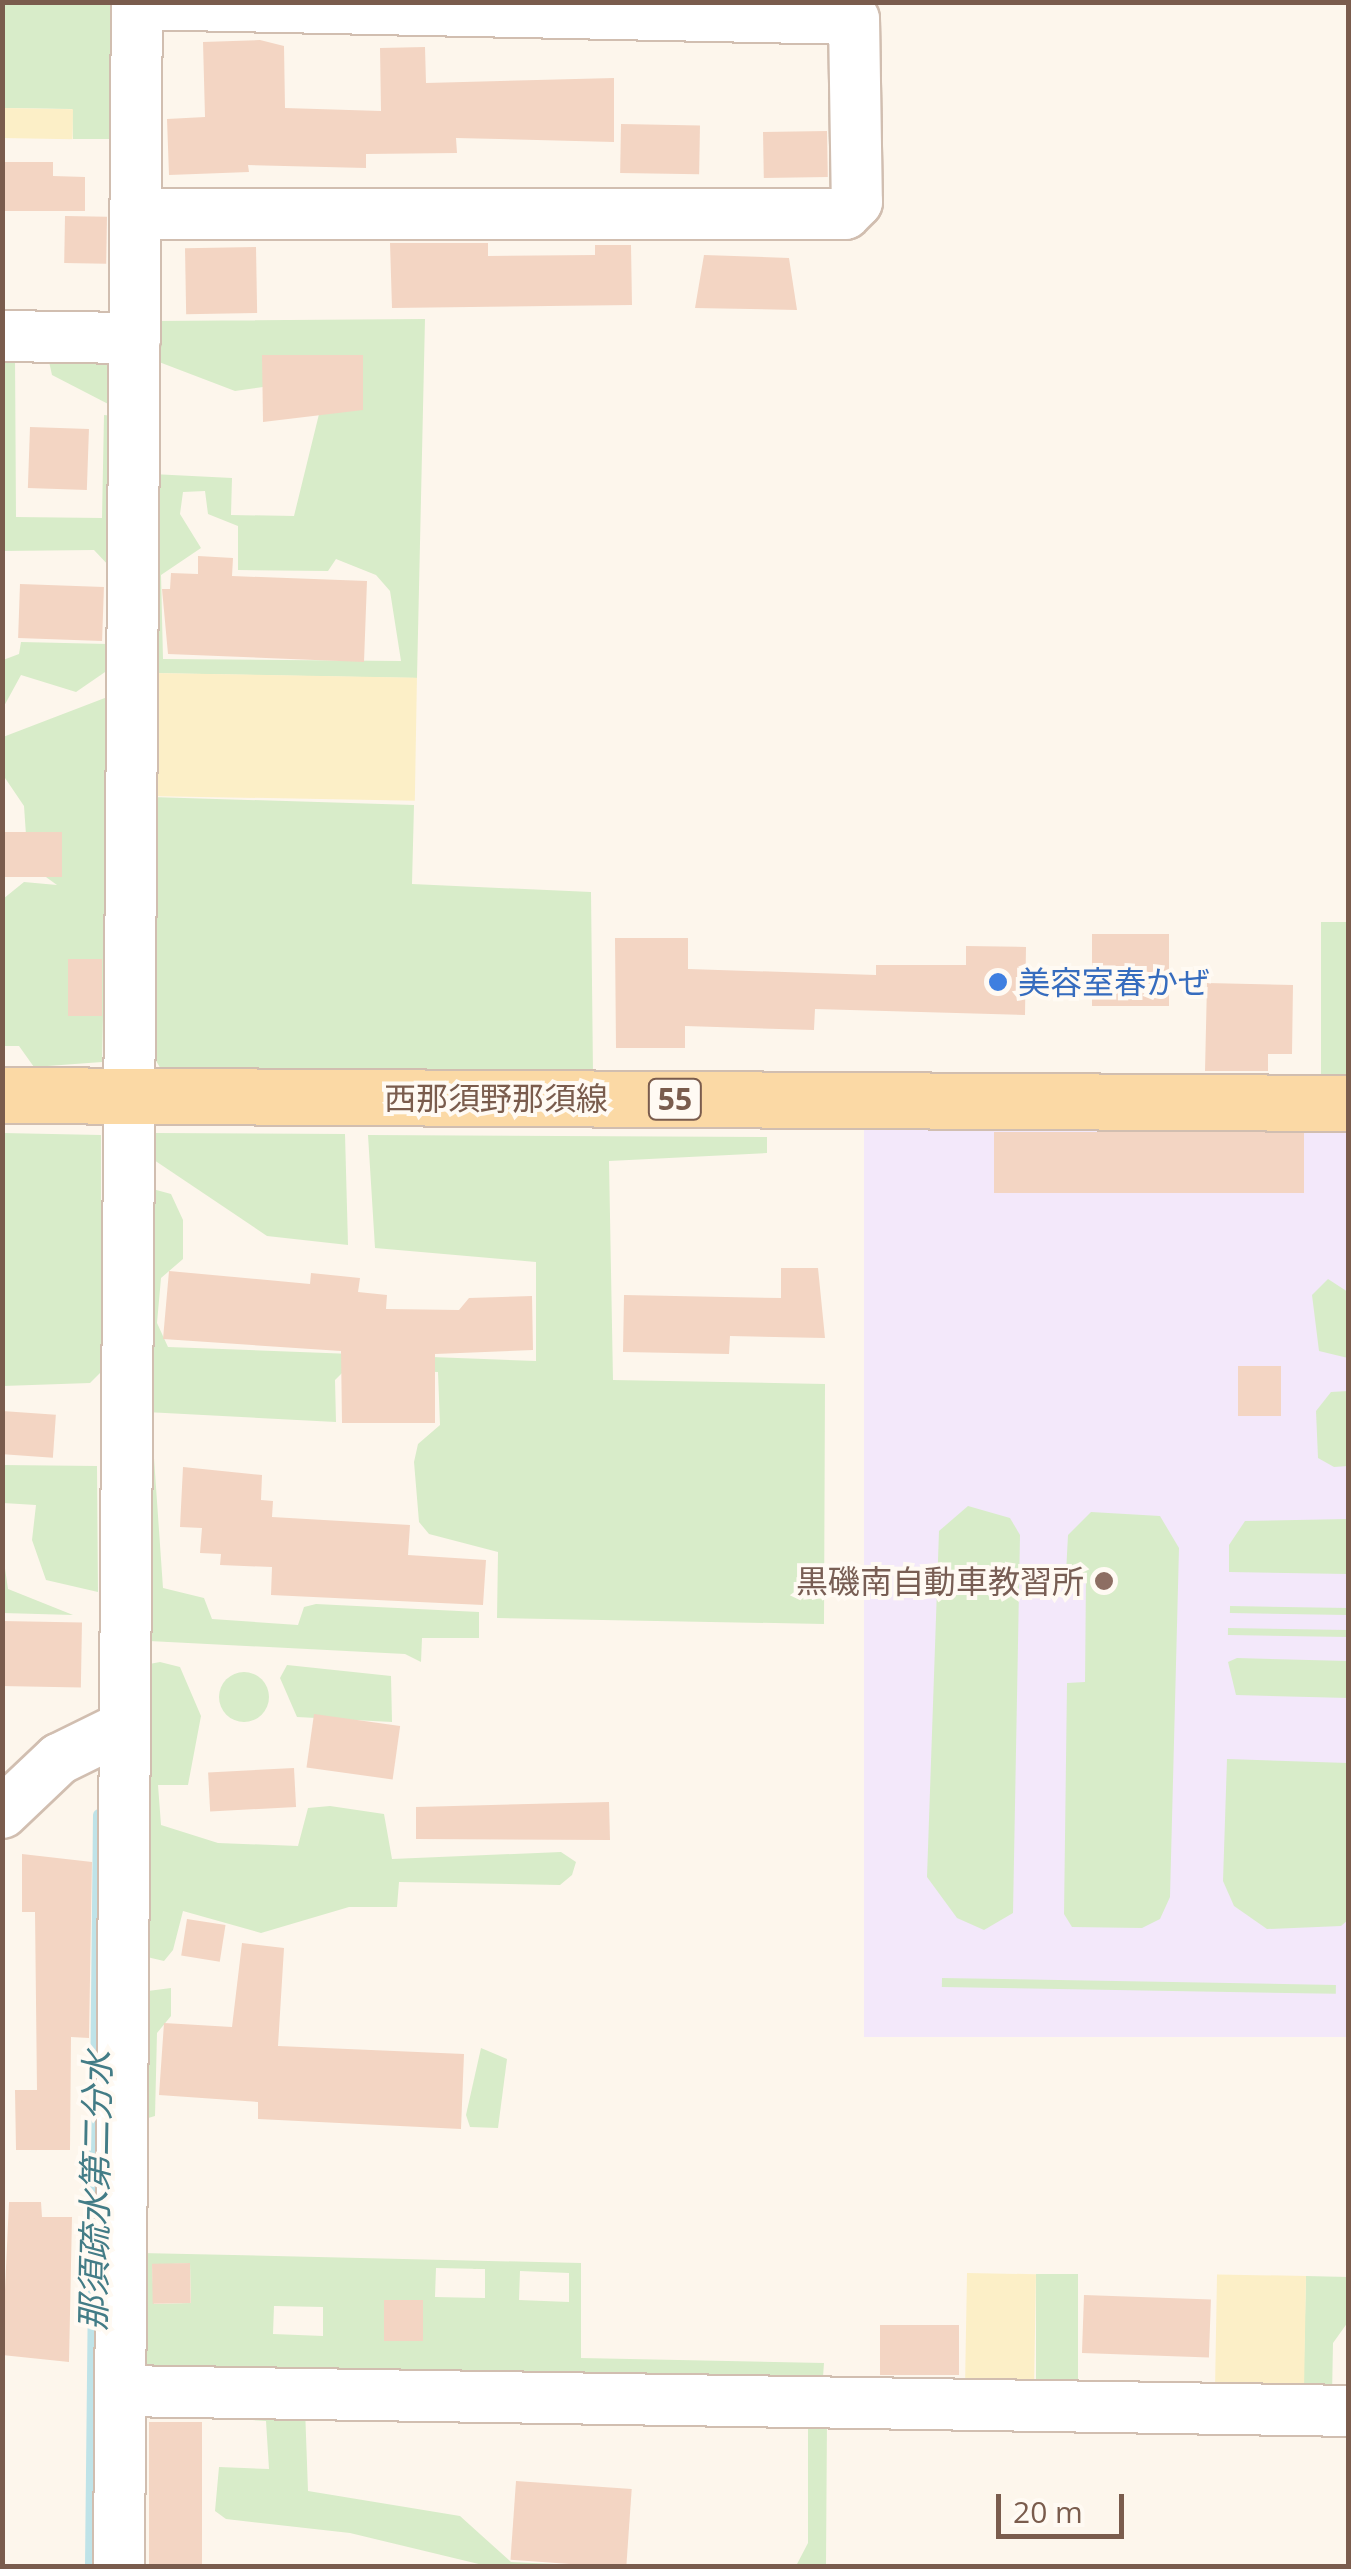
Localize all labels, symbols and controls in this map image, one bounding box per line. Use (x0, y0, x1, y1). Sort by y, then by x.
place label: 美容室春かぜ (1018, 963, 1210, 1001)
marker: 美容室春かぜ (987, 971, 1009, 993)
road number: 55 (648, 1074, 702, 1124)
street label: 西那須野那須線 (384, 1079, 608, 1117)
place label: 黒磯南自動車教習所 (796, 1562, 1084, 1600)
marker: 黒磯南自動車教習所 (1093, 1570, 1115, 1592)
water label: 那須疏水第二分水 (72, 2051, 118, 2331)
scale bar (1001, 2474, 1128, 2536)
text: 20 m (1013, 2491, 1083, 2532)

